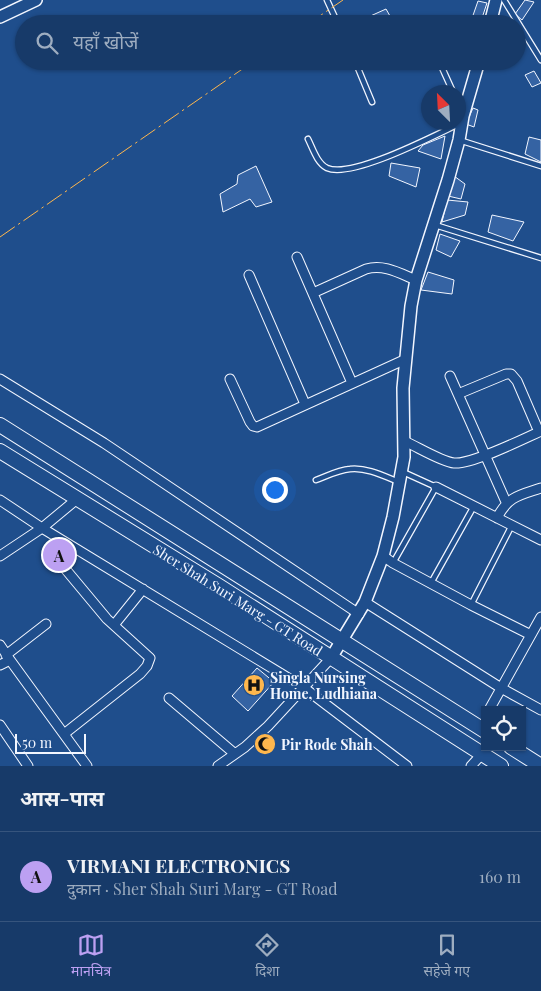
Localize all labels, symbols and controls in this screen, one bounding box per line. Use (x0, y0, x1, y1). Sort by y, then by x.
search box (15, 15, 526, 70)
text: यहाँ खोजें (73, 28, 138, 54)
icon: search (33, 29, 61, 57)
north arrow (421, 85, 466, 130)
your location (262, 477, 288, 503)
pin: A (43, 536, 75, 574)
street label: Sher Shah Suri Marg - GT Road (150, 540, 326, 660)
place label: Singla Nursing Home, Ludhiana (270, 668, 378, 703)
hospital icon: Singla Nursing Home, Ludhiana (242, 673, 266, 697)
map controls (481, 706, 526, 751)
button: locate (481, 706, 526, 751)
scale bar (15, 731, 86, 754)
mosque icon: Pir Rode Shah (253, 732, 277, 756)
text: 50 m (22, 733, 52, 752)
place label: Pir Rode Shah (281, 735, 373, 754)
text: आस-पास (20, 783, 104, 811)
text: VIRMANI ELECTRONICS (67, 852, 290, 878)
text: A (31, 866, 41, 887)
text: 160 m (479, 866, 521, 887)
text: दुकान · Sher Shah Suri Marg - GT Road (67, 878, 338, 899)
tab: मानचित्र (71, 931, 111, 982)
tab: दिशा (253, 931, 281, 982)
tab: सहेजे गए (423, 931, 470, 982)

